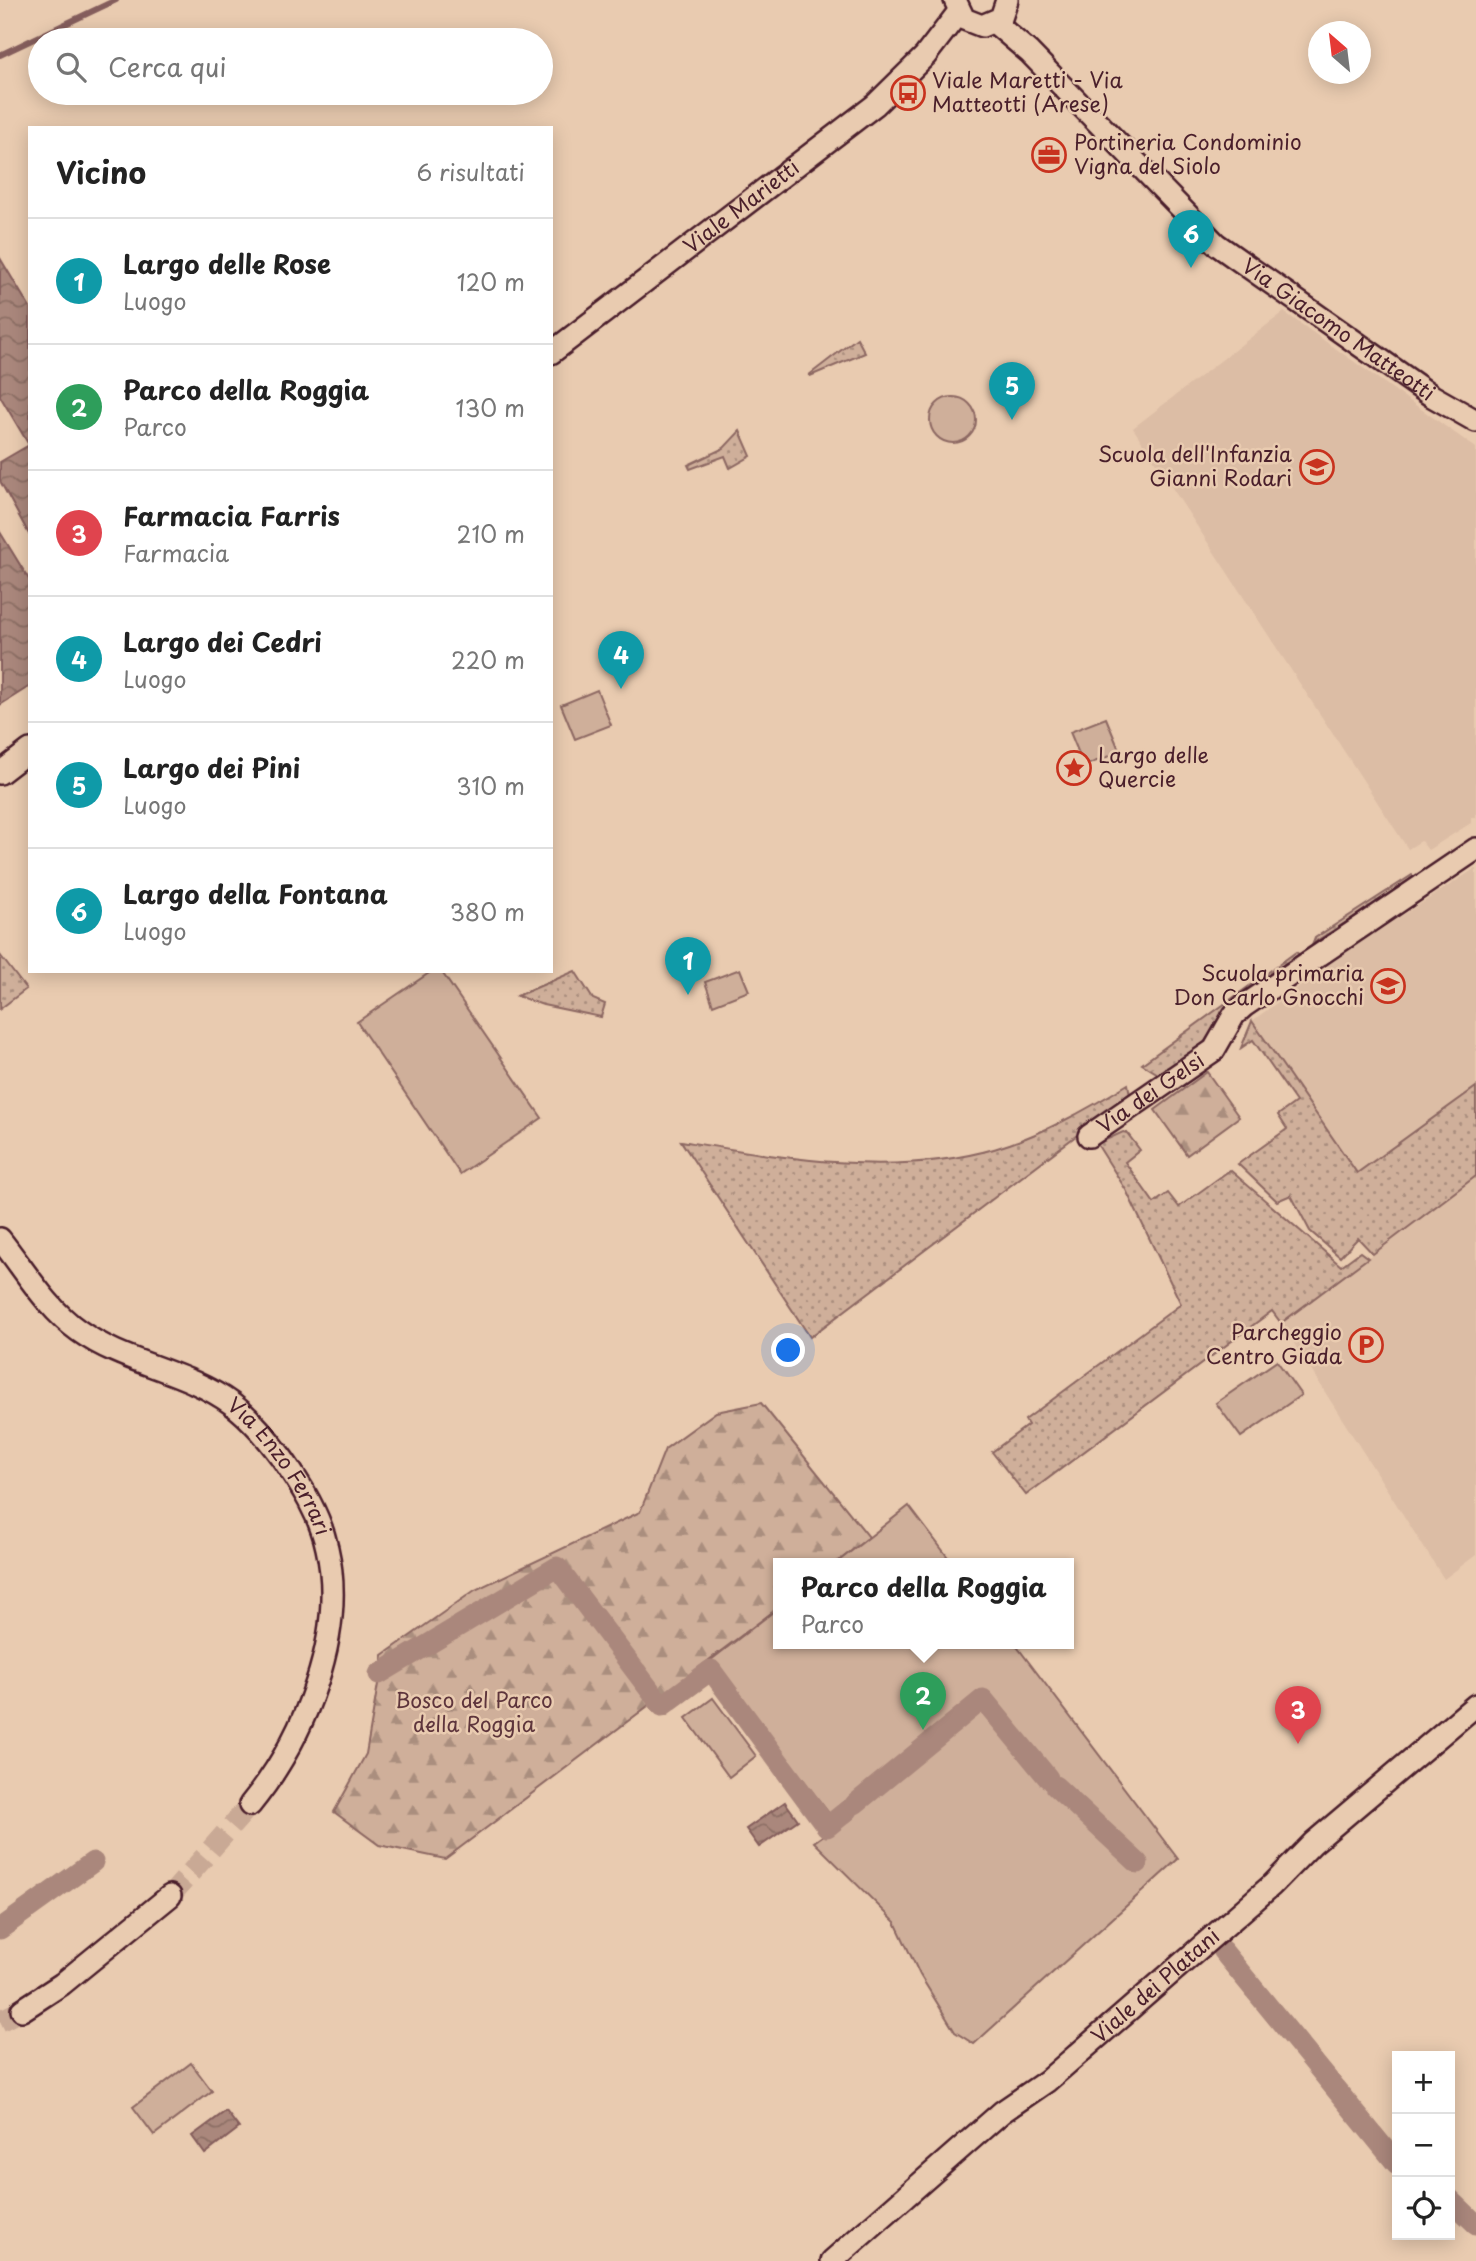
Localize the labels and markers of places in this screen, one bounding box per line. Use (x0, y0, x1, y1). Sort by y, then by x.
place label: Viale Maretti - Via Matteotti (Arese) (932, 63, 1124, 119)
bus stop icon: Viale Maretti - Via Matteotti (Arese) (889, 74, 927, 112)
place label: Portineria Condominio Vigna del Siolo (1074, 125, 1302, 181)
office icon: Portineria Condominio Vigna del Siolo (1030, 136, 1068, 174)
pin: 6 (1168, 210, 1214, 268)
pin: 5 (989, 362, 1035, 420)
place label: Scuola dell'Infanzia Gianni Rodari (1098, 437, 1292, 493)
school or university icon: Scuola dell'Infanzia Gianni Rodari (1298, 448, 1336, 486)
pin: 4 (598, 631, 644, 689)
place label: Largo delle Quercie (1098, 738, 1209, 794)
place icon: Largo delle Quercie (1055, 749, 1093, 787)
pin: 1 (665, 937, 711, 995)
place label: Scuola primaria Don Carlo Gnocchi (1173, 956, 1365, 1012)
school or university icon: Scuola primaria Don Carlo Gnocchi (1369, 967, 1407, 1005)
place label: Parcheggio Centro Giada (1206, 1315, 1343, 1371)
parking icon: Parcheggio Centro Giada (1347, 1326, 1385, 1364)
pin: 2 (900, 1672, 946, 1730)
pin: 3 (1275, 1686, 1321, 1744)

